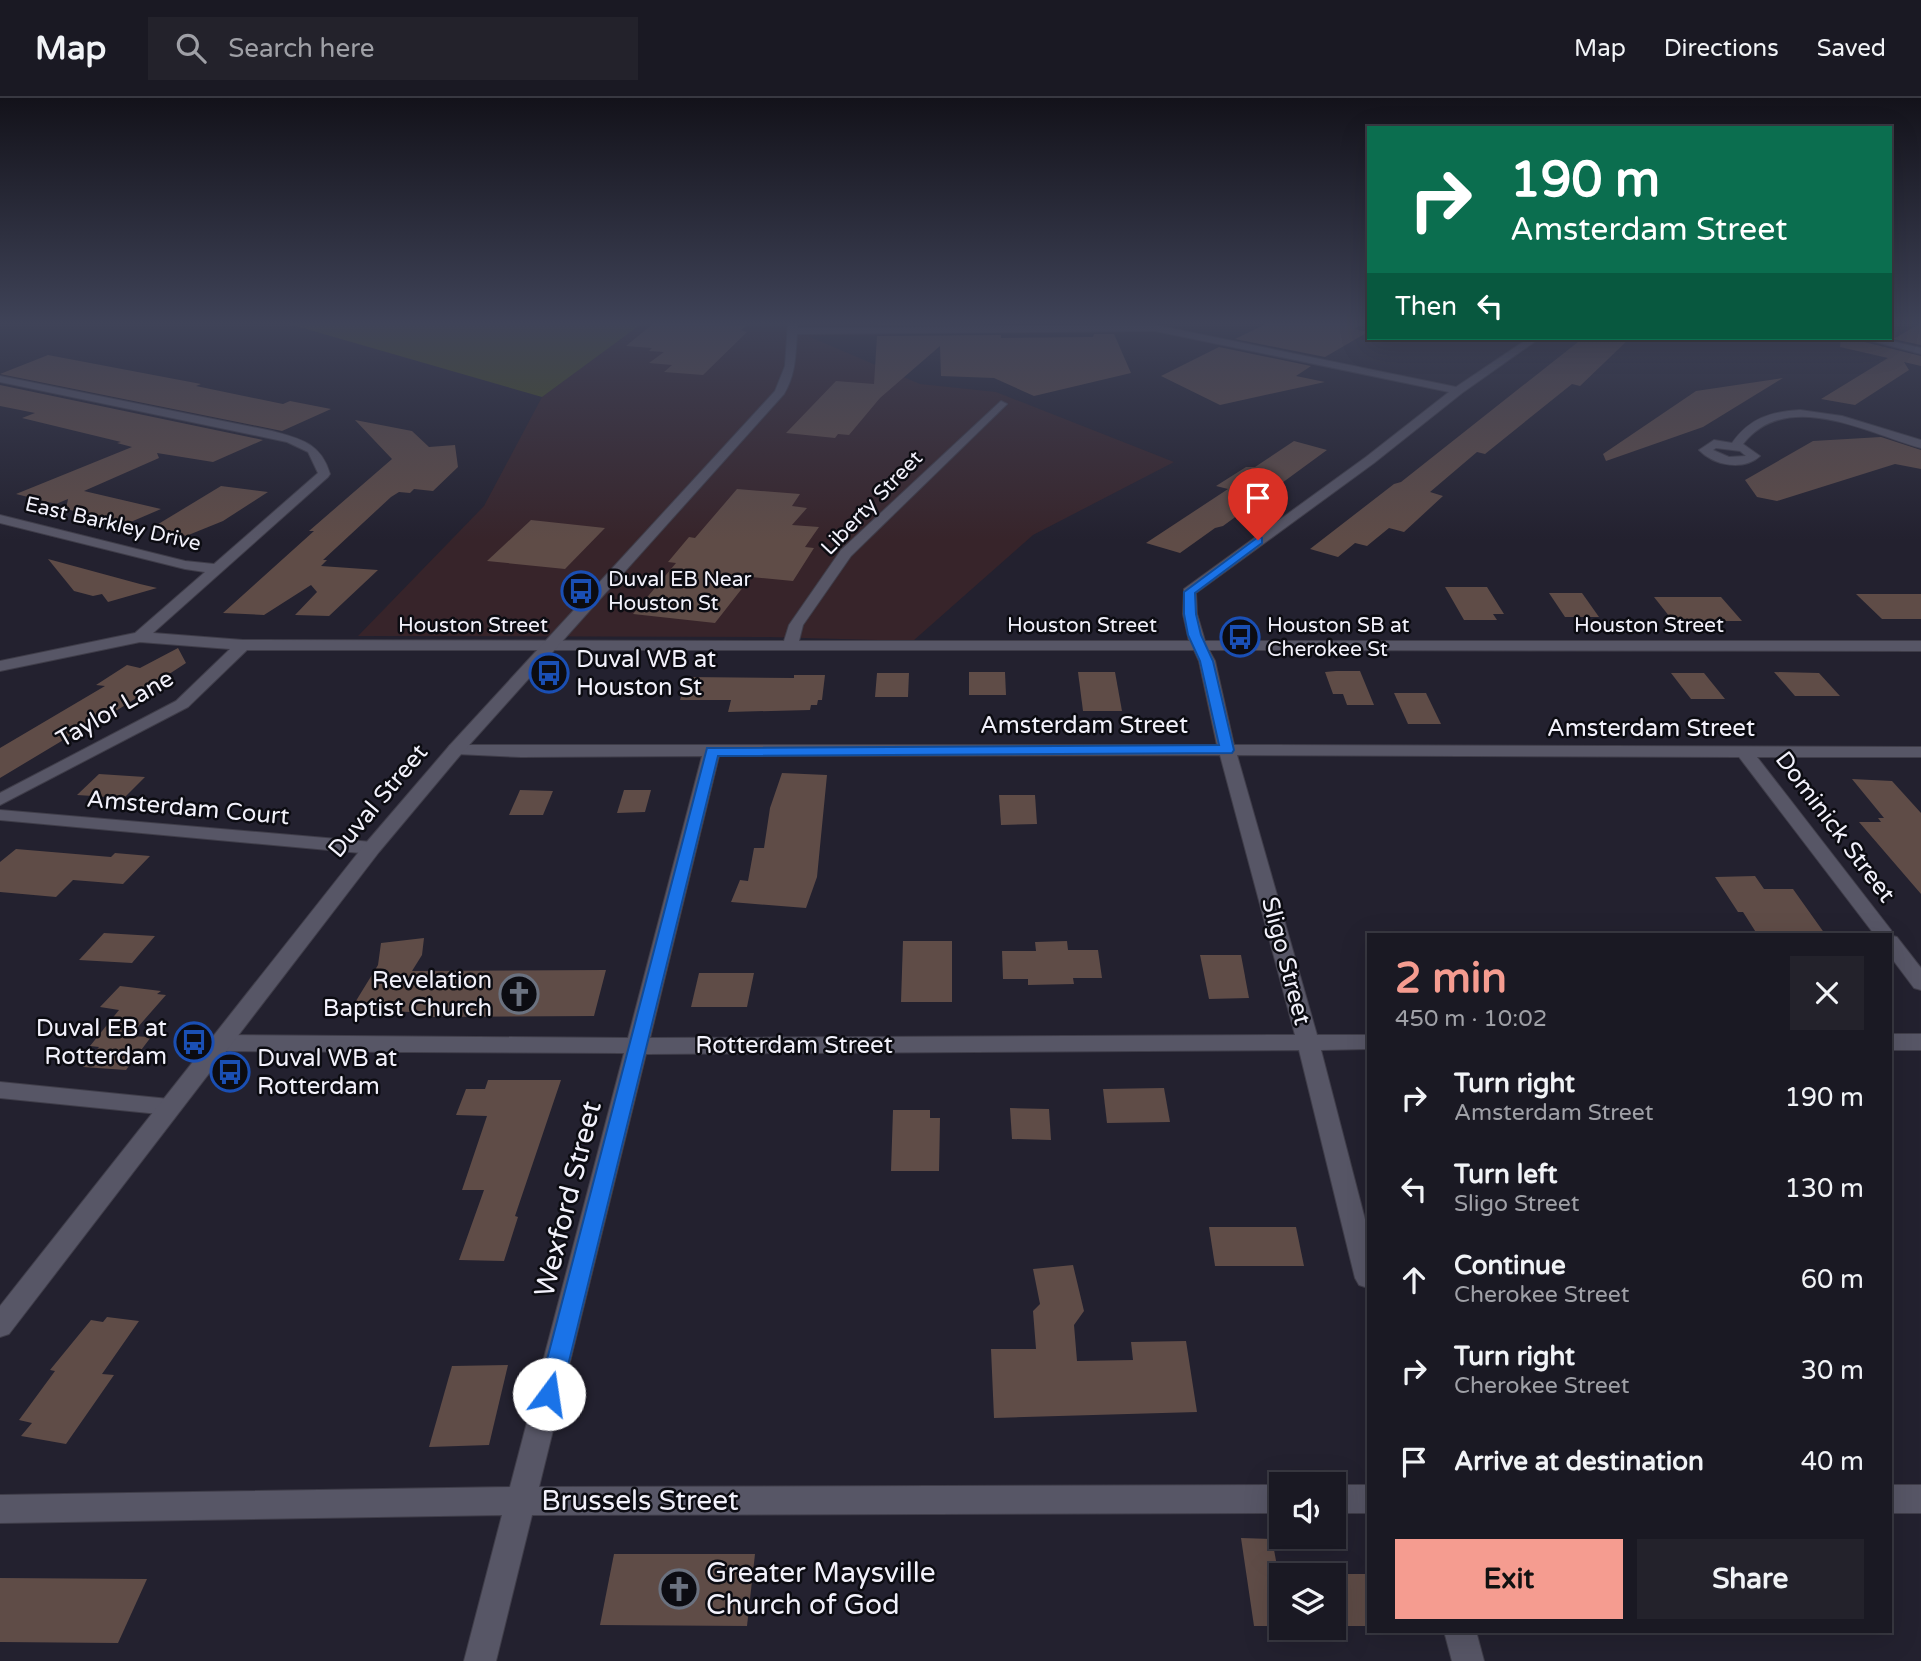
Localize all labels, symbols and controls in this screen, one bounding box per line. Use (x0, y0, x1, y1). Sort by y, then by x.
search box (148, 17, 638, 80)
text: Map (35, 29, 106, 68)
icon: search (172, 29, 210, 67)
text: Search here (228, 33, 374, 64)
text: Map (1574, 34, 1626, 63)
text: Directions (1664, 34, 1779, 63)
text: Saved (1817, 34, 1886, 63)
text: 190 m (1510, 151, 1660, 210)
icon: right (1395, 154, 1486, 245)
text: Amsterdam Street (1510, 211, 1788, 249)
icon: left (1471, 287, 1509, 325)
text: Then (1395, 291, 1457, 322)
street label: Liberty Street (816, 446, 928, 560)
pin (1228, 468, 1288, 540)
icon: arrive (1239, 479, 1277, 517)
street label: East Barkley Drive (23, 492, 204, 556)
place label: Duval EB Near Houston St (608, 567, 752, 616)
bus stop icon: Duval EB Near Houston St (560, 570, 602, 612)
street label: Houston Street (398, 613, 548, 638)
street label: Houston Street (1007, 613, 1157, 638)
place label: Houston SB at Cherokee St (1267, 613, 1410, 662)
street label: Houston Street (1574, 613, 1724, 638)
bus stop icon: Houston SB at Cherokee St (1219, 616, 1261, 658)
place label: Duval WB at Houston St (576, 645, 716, 702)
bus stop icon: Duval WB at Houston St (528, 652, 570, 694)
street label: Taylor Lane (51, 664, 179, 754)
street label: Amsterdam Street (980, 711, 1188, 740)
street label: Amsterdam Street (1547, 714, 1755, 743)
street label: Duval Street (322, 738, 434, 864)
street label: Dominick Street (1769, 746, 1901, 908)
street label: Amsterdam Court (85, 785, 291, 831)
street label: Sligo Street (1255, 894, 1317, 1028)
text: 2 min (1395, 953, 1507, 1004)
button: close (1790, 956, 1864, 1030)
place label: Revelation Baptist Church (323, 966, 492, 1023)
church icon: Revelation Baptist Church (498, 973, 540, 1015)
text: 450 m · 10:02 (1395, 1005, 1547, 1033)
place label: Duval EB at Rotterdam (36, 1014, 167, 1071)
bus stop icon: Duval EB at Rotterdam (173, 1021, 215, 1063)
street label: Rotterdam Street (695, 1031, 893, 1060)
place label: Duval WB at Rotterdam (257, 1044, 397, 1101)
bus stop icon: Duval WB at Rotterdam (209, 1051, 251, 1093)
text: Turn right (1454, 1068, 1575, 1099)
icon: right (1395, 1079, 1433, 1117)
text: 190 m (1784, 1082, 1864, 1113)
street label: Wexford Street (527, 1097, 609, 1300)
text: Amsterdam Street (1454, 1099, 1653, 1127)
text: Turn left (1454, 1159, 1557, 1190)
icon: left (1395, 1170, 1433, 1208)
text: 130 m (1784, 1173, 1864, 1204)
text: Sligo Street (1454, 1190, 1580, 1218)
text: Continue (1454, 1250, 1566, 1281)
icon: ahead (1395, 1261, 1433, 1299)
text: 60 m (1801, 1264, 1864, 1295)
text: Cherokee Street (1454, 1281, 1630, 1309)
text: Turn right (1454, 1341, 1575, 1372)
icon: right (1395, 1352, 1433, 1390)
text: 30 m (1801, 1355, 1864, 1386)
position arrow (512, 1357, 586, 1431)
text: Cherokee Street (1454, 1372, 1630, 1400)
icon: arrive (1395, 1443, 1433, 1481)
text: Arrive at destination (1454, 1446, 1704, 1477)
text: 40 m (1801, 1446, 1864, 1477)
map controls (1269, 1472, 1346, 1640)
button: sound (1269, 1472, 1346, 1549)
street label: Brussels Street (541, 1484, 739, 1518)
button: Exit (1395, 1539, 1623, 1619)
button: Share (1637, 1539, 1864, 1619)
place label: Greater Maysville Church of God (706, 1556, 936, 1622)
button: layers (1269, 1563, 1346, 1640)
church icon: Greater Maysville Church of God (658, 1568, 700, 1610)

